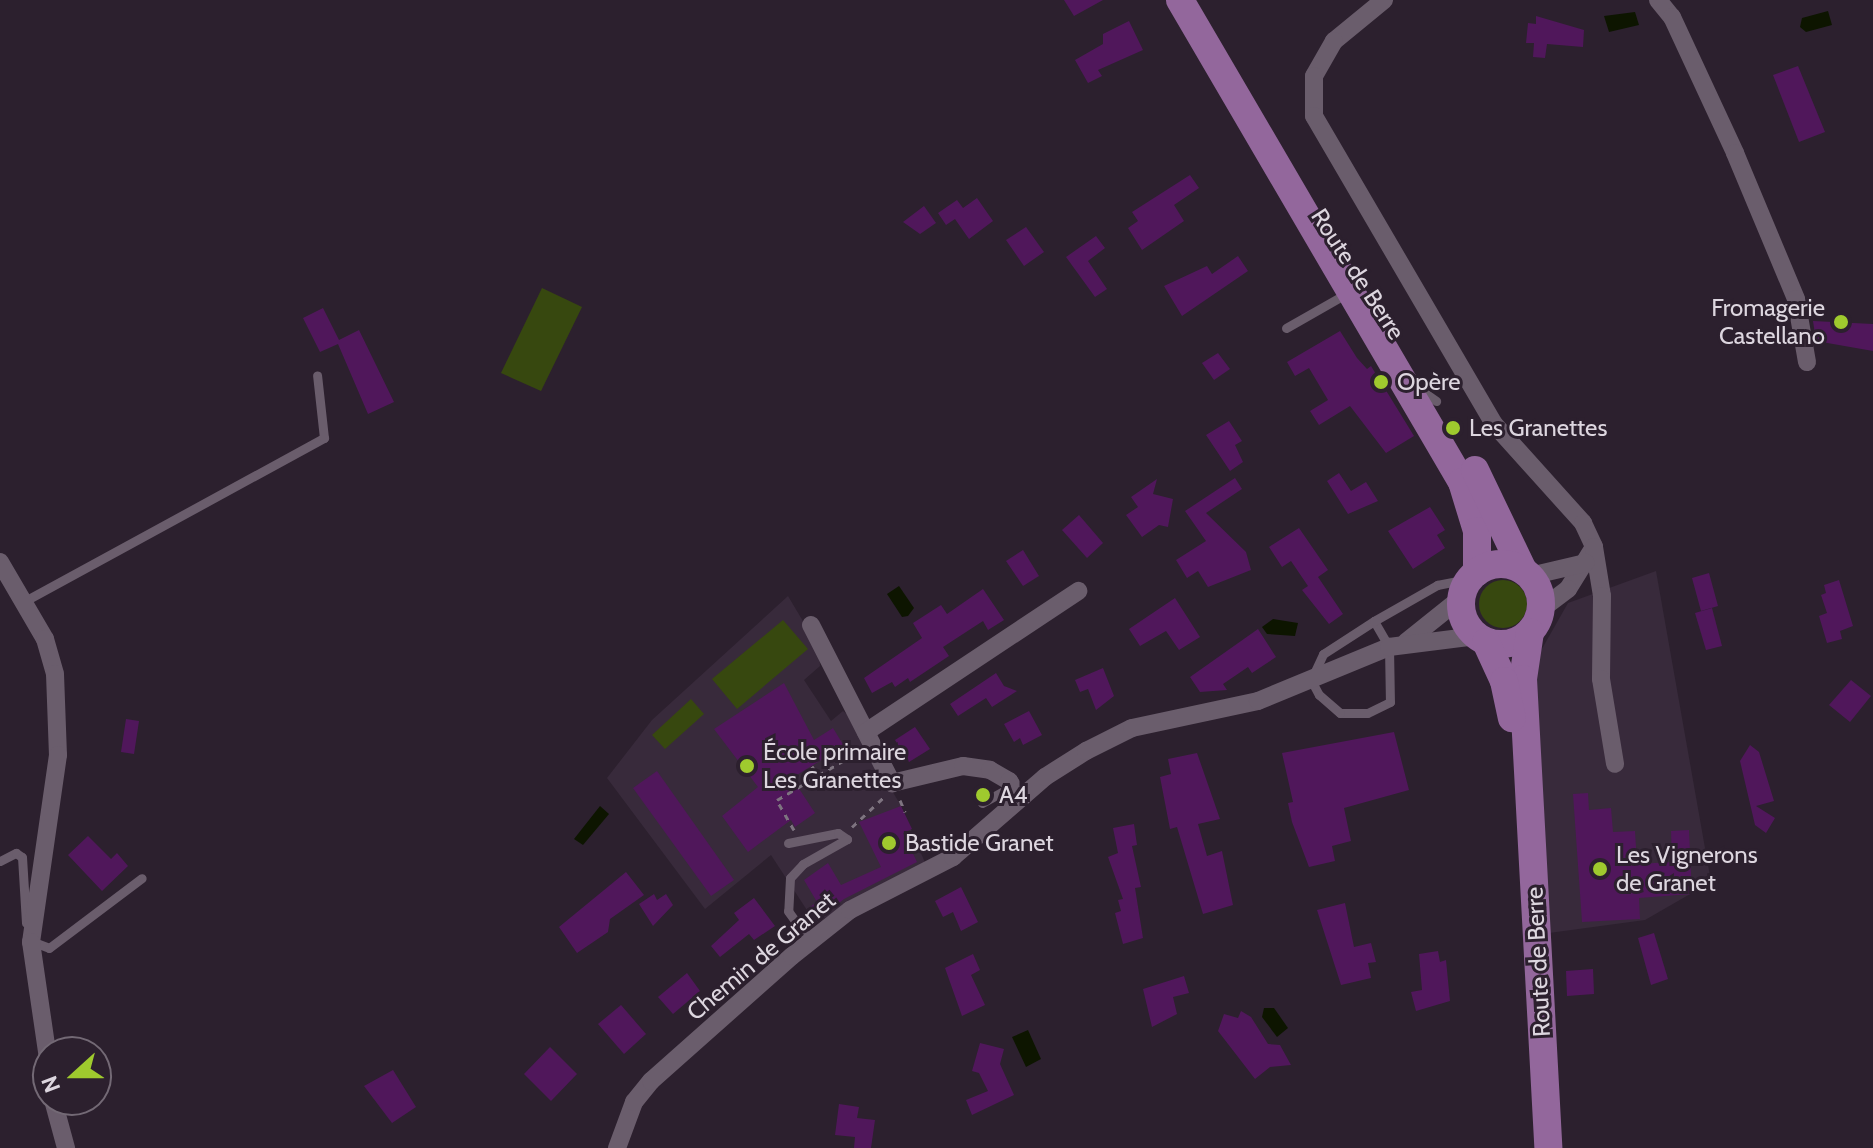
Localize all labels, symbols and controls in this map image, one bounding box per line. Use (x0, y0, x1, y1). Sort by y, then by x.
street label: Route de Berre (1305, 203, 1411, 345)
place label: Fromagerie Castellano (1711, 294, 1825, 350)
marker: Fromagerie Castellano (1832, 313, 1850, 331)
place label: Opère (1397, 368, 1461, 396)
marker: Opère (1372, 373, 1390, 391)
place label: Les Granettes (1469, 414, 1607, 442)
marker: Les Granettes (1444, 419, 1462, 437)
place label: École primaire Les Granettes (763, 738, 906, 794)
marker: École primaire Les Granettes (738, 757, 756, 775)
place label: A4 (999, 781, 1028, 809)
marker: A4 (974, 786, 992, 804)
place label: Bastide Granet (905, 829, 1054, 857)
marker: Bastide Granet (880, 834, 898, 852)
place label: Les Vignerons de Granet (1616, 841, 1758, 897)
marker: Les Vignerons de Granet (1591, 860, 1609, 878)
street label: Chemin de Granet (681, 886, 841, 1026)
street label: Route de Berre (1520, 886, 1556, 1038)
north arrow (32, 1036, 112, 1116)
text: N (36, 1072, 66, 1096)

